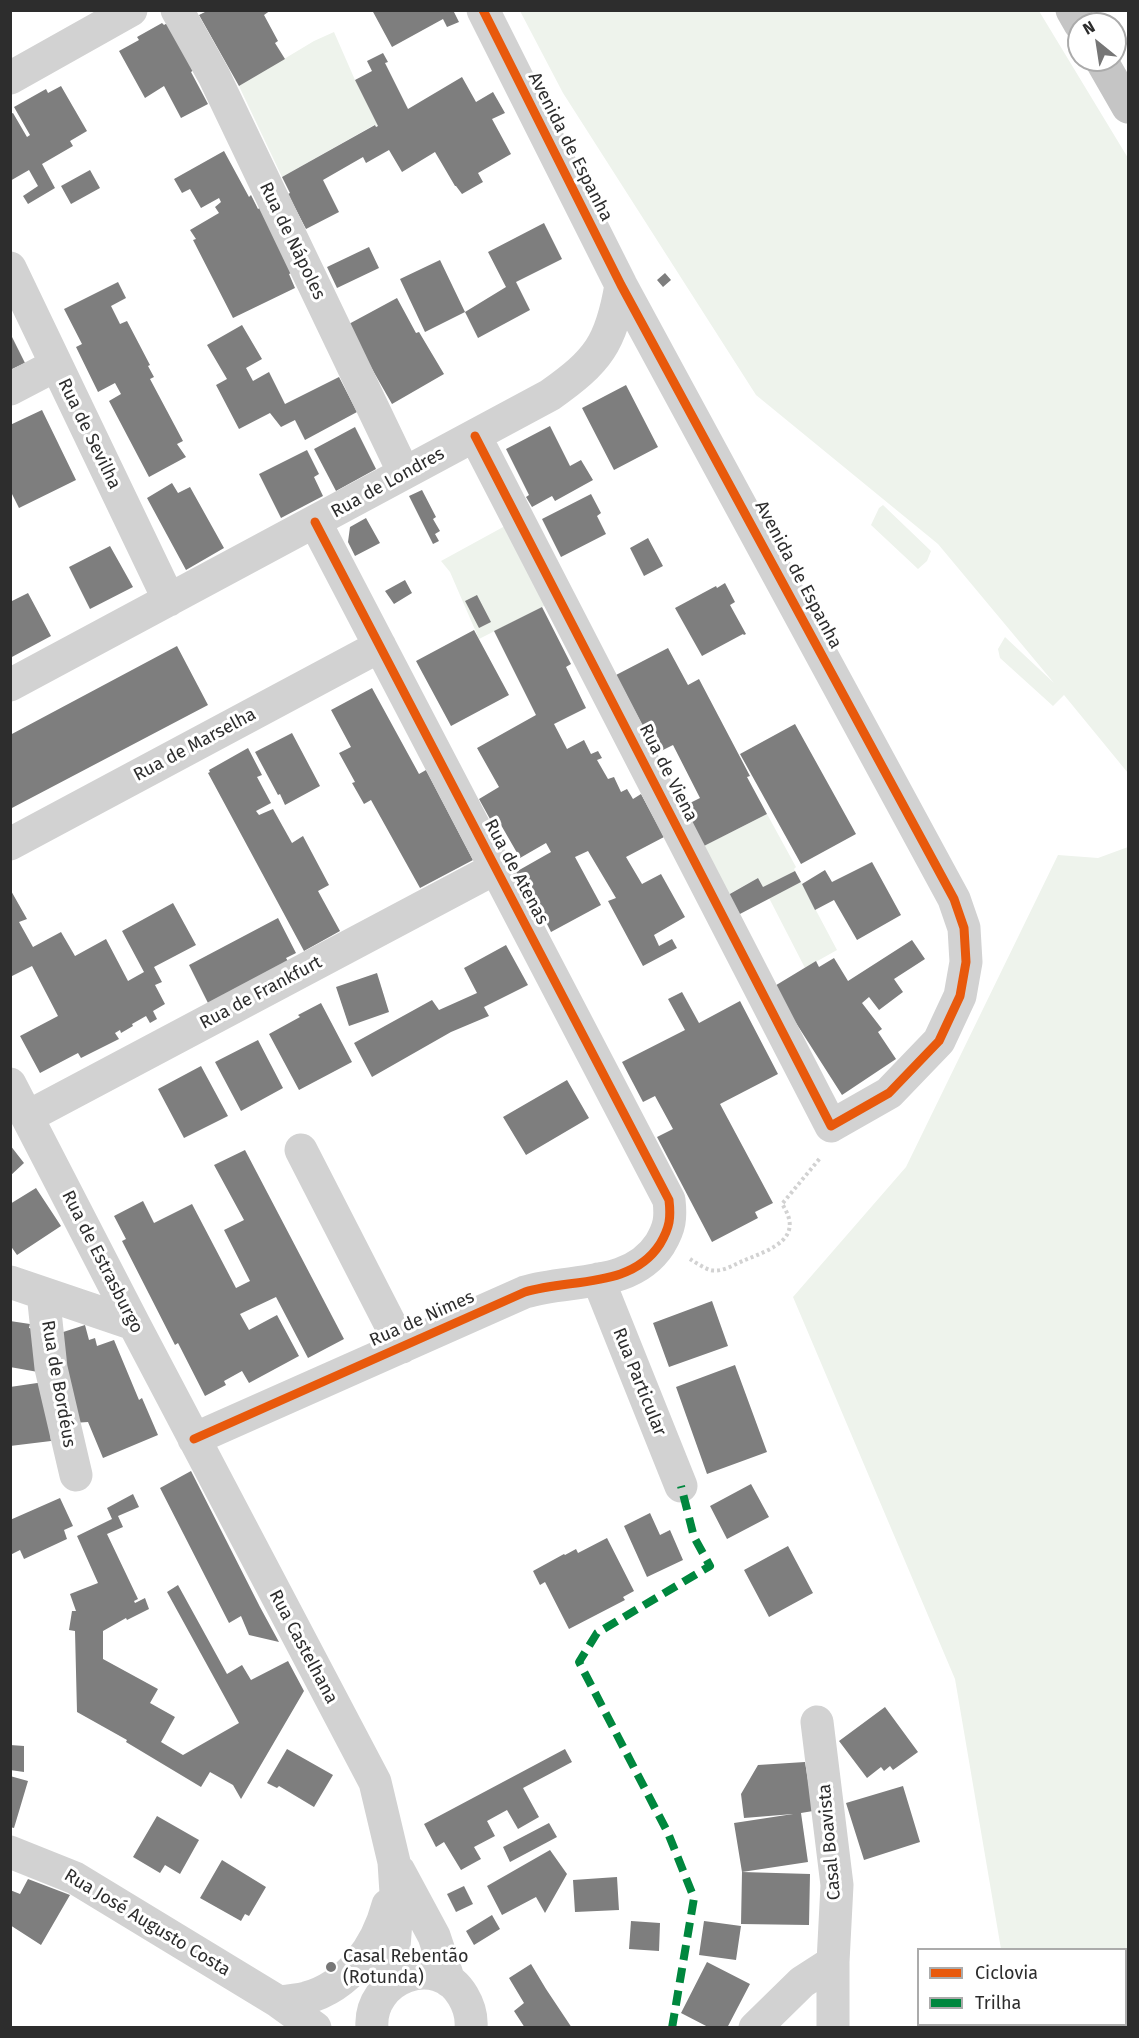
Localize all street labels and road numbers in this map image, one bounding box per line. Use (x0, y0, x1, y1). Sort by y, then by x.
street label: Avenida de Espanha (523, 69, 617, 225)
street label: Rua de Nápoles (254, 179, 330, 303)
street label: Rua de Sevilha (53, 375, 125, 493)
street label: Rua de Londres (328, 443, 448, 523)
street label: Avenida de Espanha (750, 497, 846, 653)
street label: Rua de Marselha (130, 704, 260, 786)
street label: Rua de Viena (634, 721, 702, 825)
street label: Rua de Atenas (479, 816, 553, 928)
street label: Rua de Frankfurt (196, 952, 326, 1034)
street label: Rua de Estrasburgo (57, 1187, 147, 1337)
street label: Rua de Nimes (366, 1286, 478, 1352)
street label: Rua de Bordéus (36, 1319, 80, 1449)
street label: Rua Particular (608, 1325, 670, 1439)
street label: Rua Castelhana (264, 1586, 342, 1708)
street label: Casal Boavista (814, 1783, 846, 1901)
street label: Rua José Augusto Costa (60, 1865, 234, 1981)

